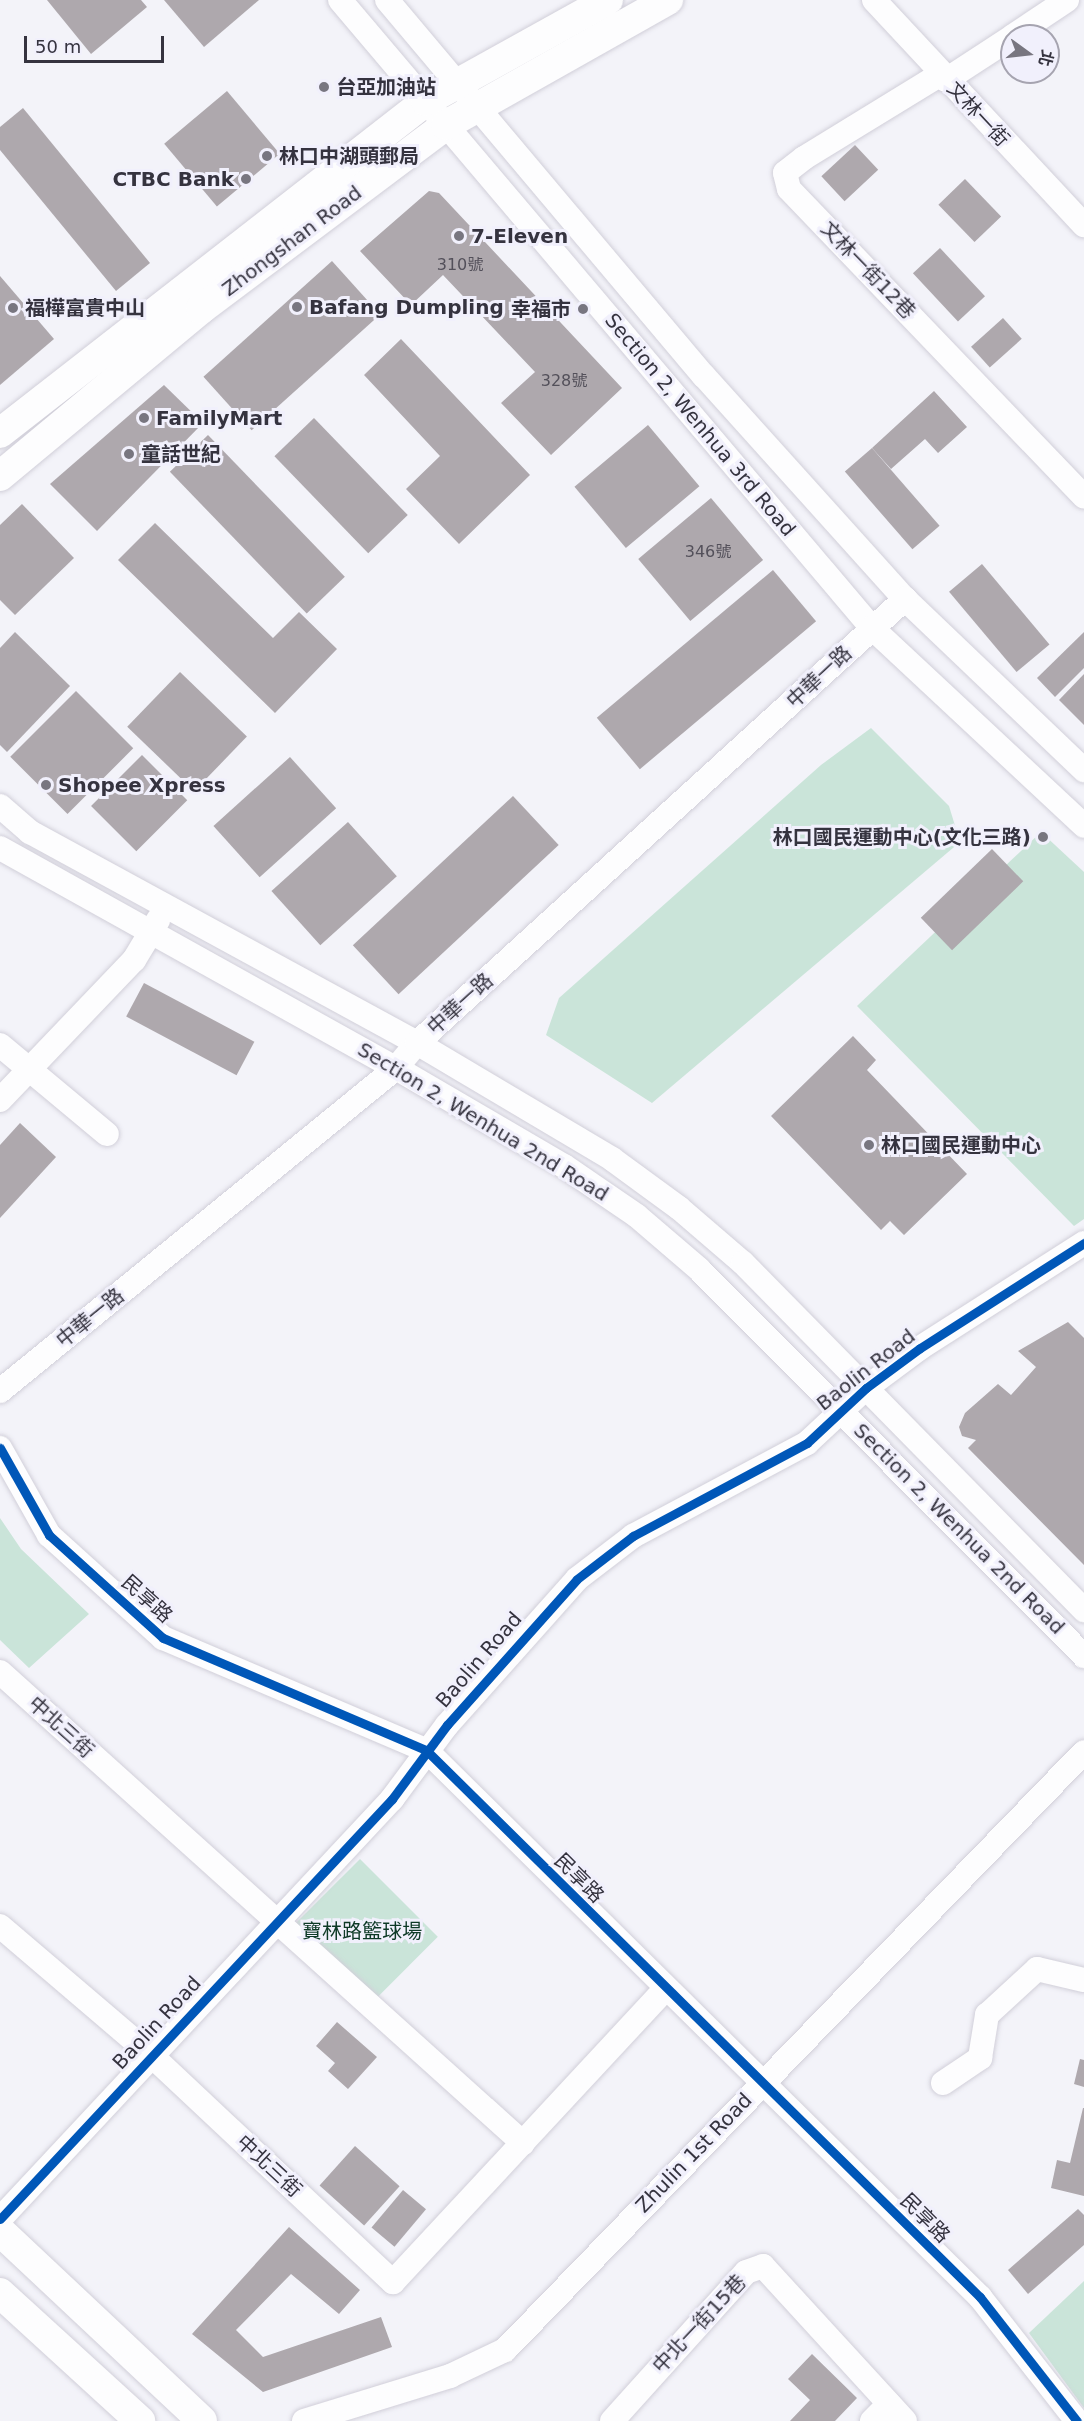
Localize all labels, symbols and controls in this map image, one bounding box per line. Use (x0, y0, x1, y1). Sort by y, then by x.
scale bar (27, 24, 166, 62)
north arrow (1000, 24, 1060, 84)
text: 50 m (35, 36, 81, 57)
text: 北 (1035, 48, 1057, 68)
place label: 台亞加油站 (336, 75, 436, 99)
street label: 文林一街 (942, 77, 1014, 151)
marker: 台亞加油站 (317, 80, 331, 94)
place label: 林口中湖頭郵局 (279, 144, 419, 168)
marker: 林口中湖頭郵局 (260, 149, 274, 163)
place label: CTBC Bank (113, 167, 234, 191)
marker: CTBC Bank (239, 172, 253, 186)
street label: Zhongshan Road (217, 181, 367, 301)
street label: 文林一街12巷 (816, 217, 920, 323)
place label: 7-Eleven (471, 224, 568, 248)
marker: 7-Eleven (452, 229, 466, 243)
house number: 310號 (437, 255, 483, 275)
place label: Bafang Dumpling (309, 295, 504, 319)
place label: 福樺富貴中山 (25, 296, 145, 320)
place label: 幸福市 (511, 297, 571, 321)
marker: Bafang Dumpling (290, 300, 304, 314)
marker: 福樺富貴中山 (6, 301, 20, 315)
marker: 幸福市 (576, 302, 590, 316)
street label: Section 2, Wenhua 3rd Road (600, 309, 800, 541)
house number: 328號 (541, 371, 587, 391)
place label: FamilyMart (156, 406, 282, 430)
marker: FamilyMart (137, 411, 151, 425)
place label: 童話世紀 (141, 442, 221, 466)
marker: 童話世紀 (122, 447, 136, 461)
house number: 346號 (685, 542, 731, 562)
street label: 中華一路 (782, 641, 856, 713)
place label: Shopee Xpress (58, 773, 226, 797)
marker: Shopee Xpress (39, 778, 53, 792)
place label: 林口國民運動中心(文化三路) (773, 825, 1031, 849)
marker: 林口國民運動中心(文化三路) (1036, 830, 1050, 844)
street label: 中華一路 (422, 968, 498, 1040)
street label: Section 2, Wenhua 2nd Road (353, 1037, 613, 1207)
place label: 林口國民運動中心 (881, 1133, 1041, 1157)
marker: 林口國民運動中心 (862, 1138, 876, 1152)
street label: 中華一路 (51, 1284, 129, 1352)
street label: Baolin Road (812, 1324, 920, 1416)
street label: Section 2, Wenhua 2nd Road (849, 1419, 1069, 1639)
street label: 民享路 (117, 1570, 177, 1628)
street label: Baolin Road (431, 1607, 527, 1713)
street label: 中北三街 (23, 1691, 99, 1763)
street label: 民享路 (549, 1848, 609, 1908)
park label: 寶林路籃球場 (302, 1919, 422, 1943)
street label: Baolin Road (108, 1971, 206, 2075)
street label: Zhulin 1st Road (631, 2088, 757, 2218)
street label: 中北三街 (232, 2130, 306, 2202)
street label: 民享路 (895, 2188, 955, 2248)
street label: 中北一街15巷 (647, 2270, 751, 2378)

